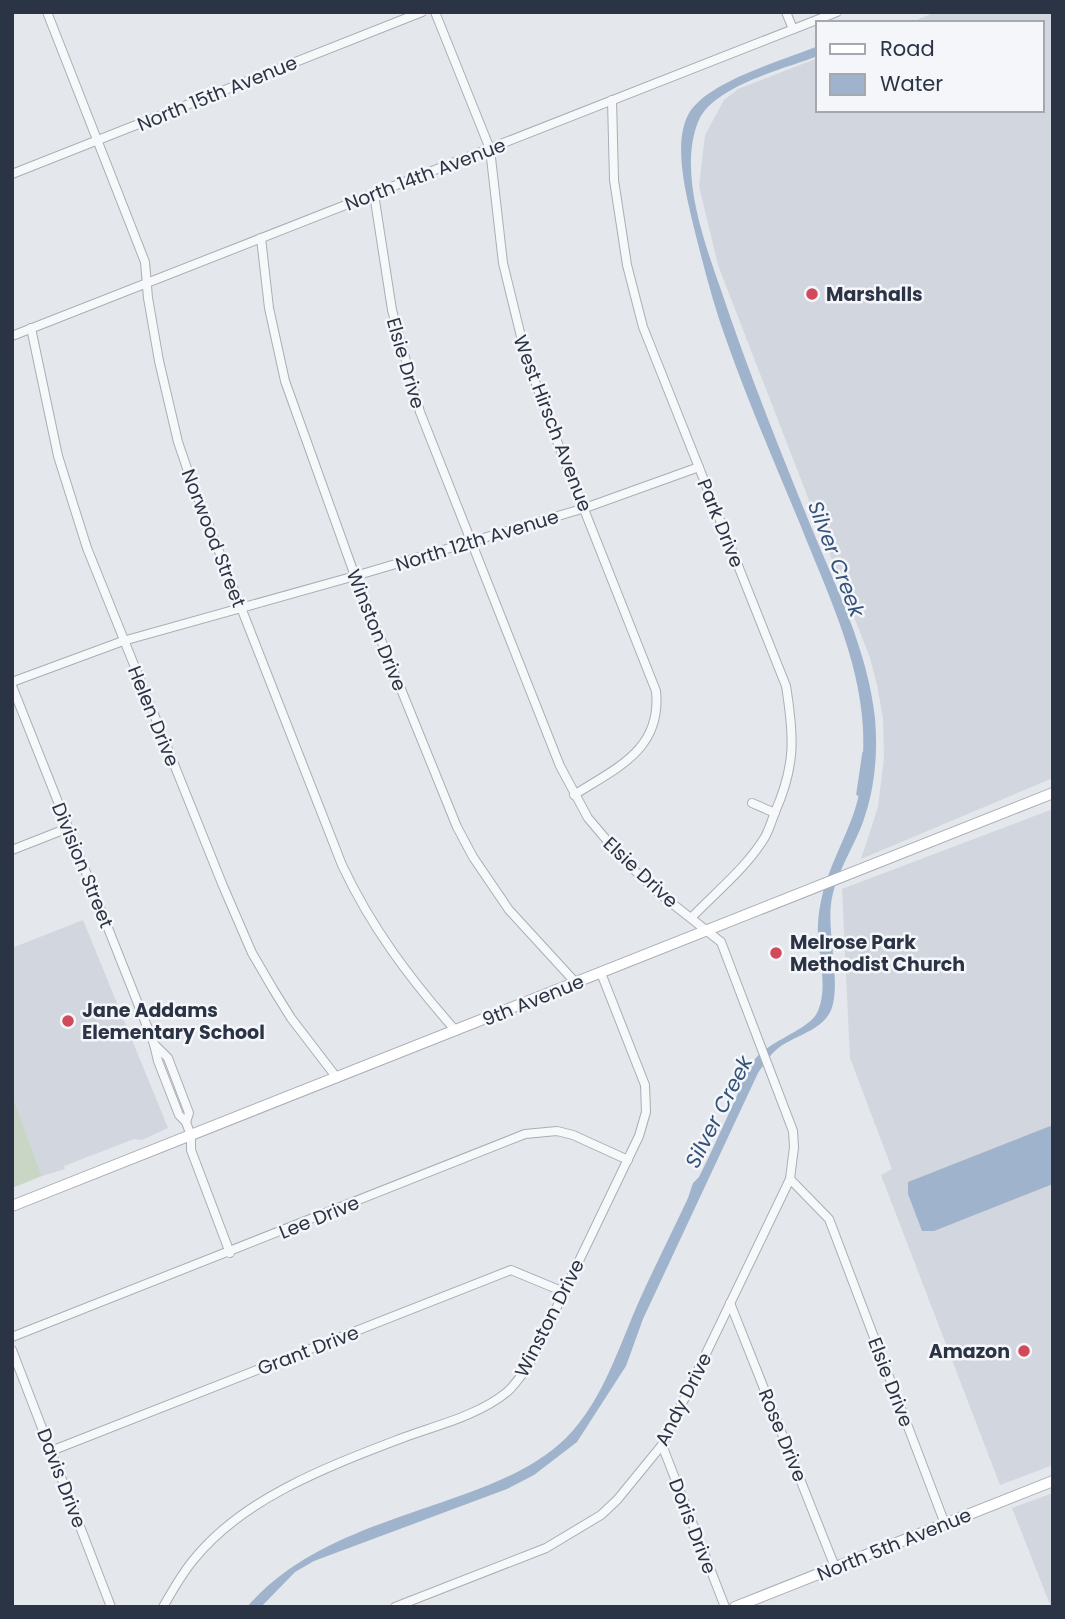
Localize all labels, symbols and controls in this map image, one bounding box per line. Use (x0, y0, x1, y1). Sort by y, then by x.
legend (816, 21, 1044, 112)
text: Road (880, 34, 935, 63)
street label: North 15th Avenue (133, 49, 301, 138)
text: Water (880, 69, 943, 98)
street label: North 14th Avenue (341, 131, 510, 218)
place label: Marshalls (826, 281, 923, 308)
marker: Marshalls (804, 286, 820, 302)
street label: Elsie Drive (380, 314, 431, 412)
street label: West Hirsch Avenue (506, 331, 599, 515)
street label: Norwood Street (175, 465, 252, 611)
street label: Park Drive (691, 475, 751, 572)
water label: Silver Creek (801, 497, 872, 622)
street label: North 12th Avenue (392, 503, 562, 578)
street label: Winston Drive (340, 565, 413, 695)
street label: Helen Drive (121, 662, 186, 771)
street label: Division Street (45, 798, 120, 932)
street label: Elsie Drive (597, 831, 684, 914)
place label: Melrose Park Methodist Church (790, 929, 965, 978)
marker: Melrose Park Methodist Church (768, 945, 784, 961)
street label: 9th Avenue (478, 968, 588, 1033)
place label: Jane Addams Elementary School (82, 997, 265, 1046)
marker: Jane Addams Elementary School (60, 1013, 76, 1029)
water label: Silver Creek (678, 1050, 760, 1173)
street label: Lee Drive (275, 1189, 363, 1246)
street label: Winston Drive (508, 1255, 591, 1382)
street label: Grant Drive (254, 1319, 363, 1382)
street label: Elsie Drive (861, 1334, 920, 1431)
place label: Amazon (929, 1338, 1010, 1365)
marker: Amazon (1016, 1343, 1032, 1359)
street label: Andy Drive (648, 1348, 718, 1450)
street label: Rose Drive (752, 1385, 813, 1486)
street label: Davis Drive (30, 1425, 93, 1532)
street label: Doris Drive (662, 1475, 723, 1578)
street label: North 5th Avenue (813, 1501, 975, 1588)

